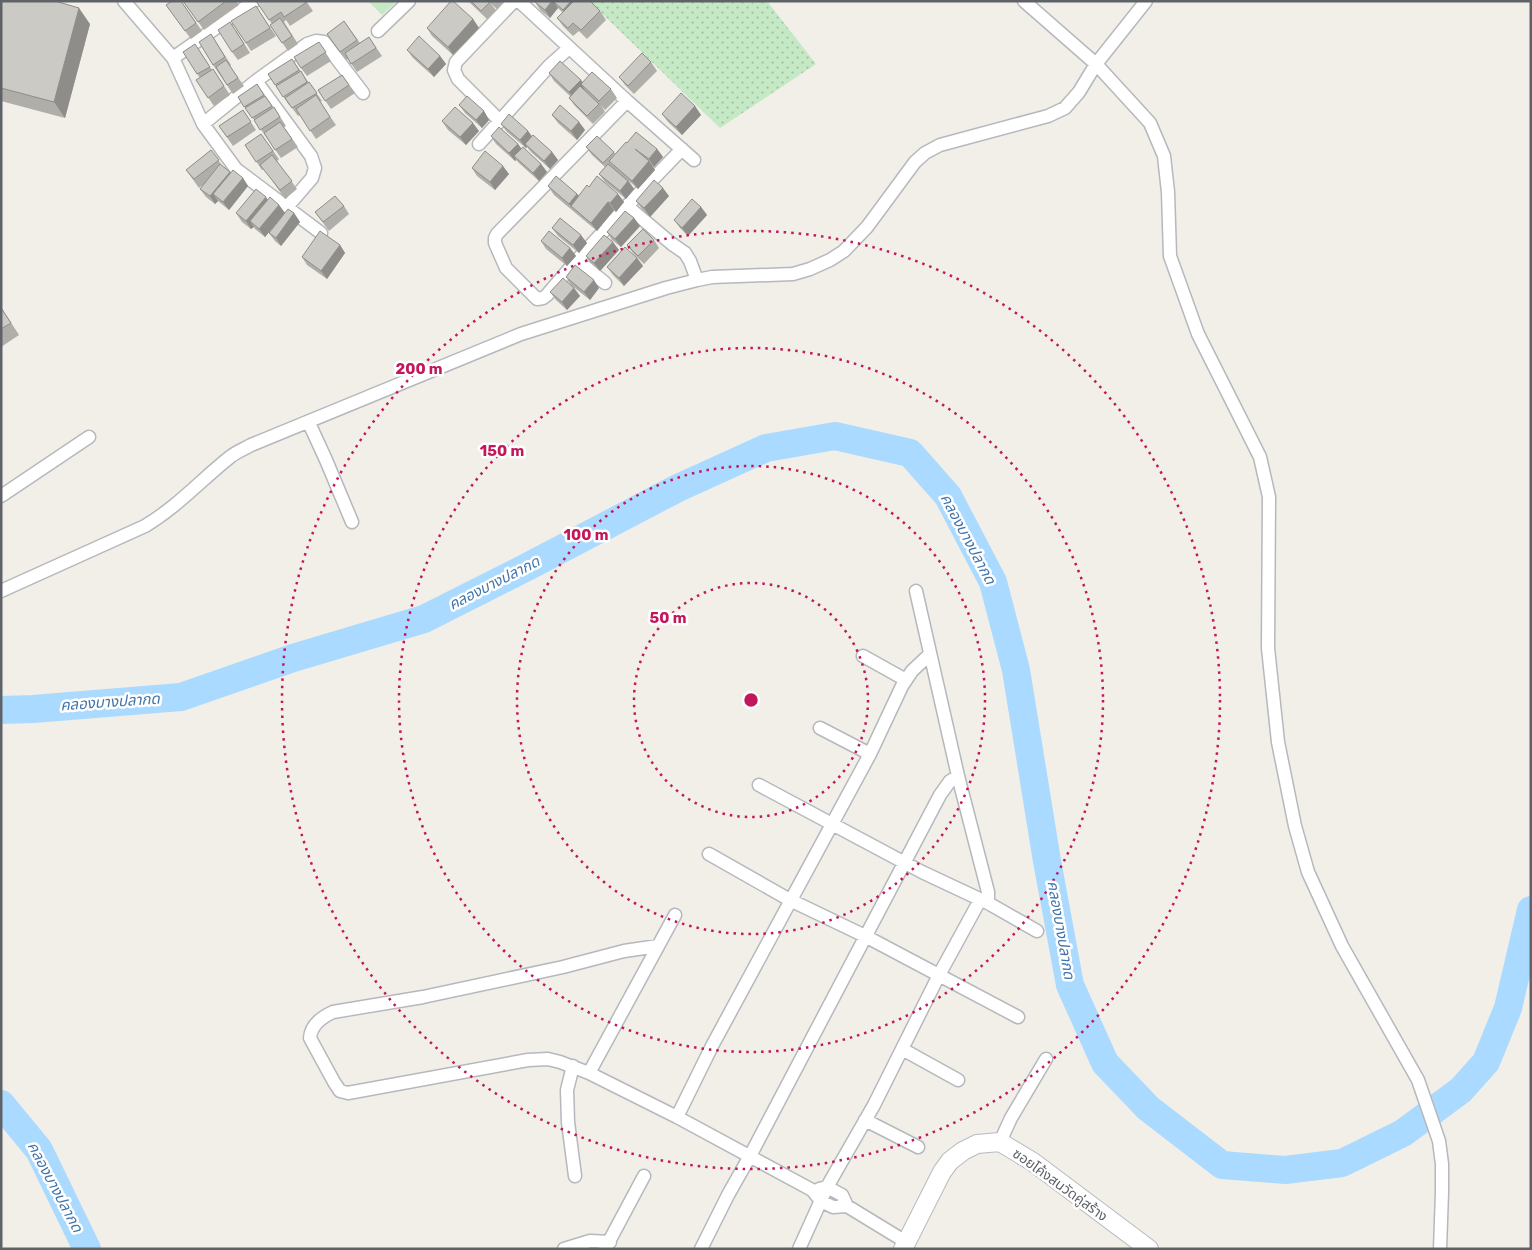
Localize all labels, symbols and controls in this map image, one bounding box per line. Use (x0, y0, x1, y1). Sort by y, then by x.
text: 200 m (395, 360, 443, 378)
text: 150 m (480, 442, 524, 460)
water label: คลองบางปลากด (937, 491, 1000, 588)
text: 100 m (564, 526, 608, 544)
water label: คลองบางปลากด (446, 552, 543, 614)
text: 50 m (650, 609, 686, 627)
water label: คลองบางปลากด (60, 689, 161, 714)
centre of rings (742, 691, 760, 709)
water label: คลองบางปลากด (1043, 879, 1079, 981)
water label: คลองบางปลากด (24, 1139, 87, 1236)
street label: ซอยโค้งสนวัดคู่สร้าง (1009, 1145, 1111, 1225)

